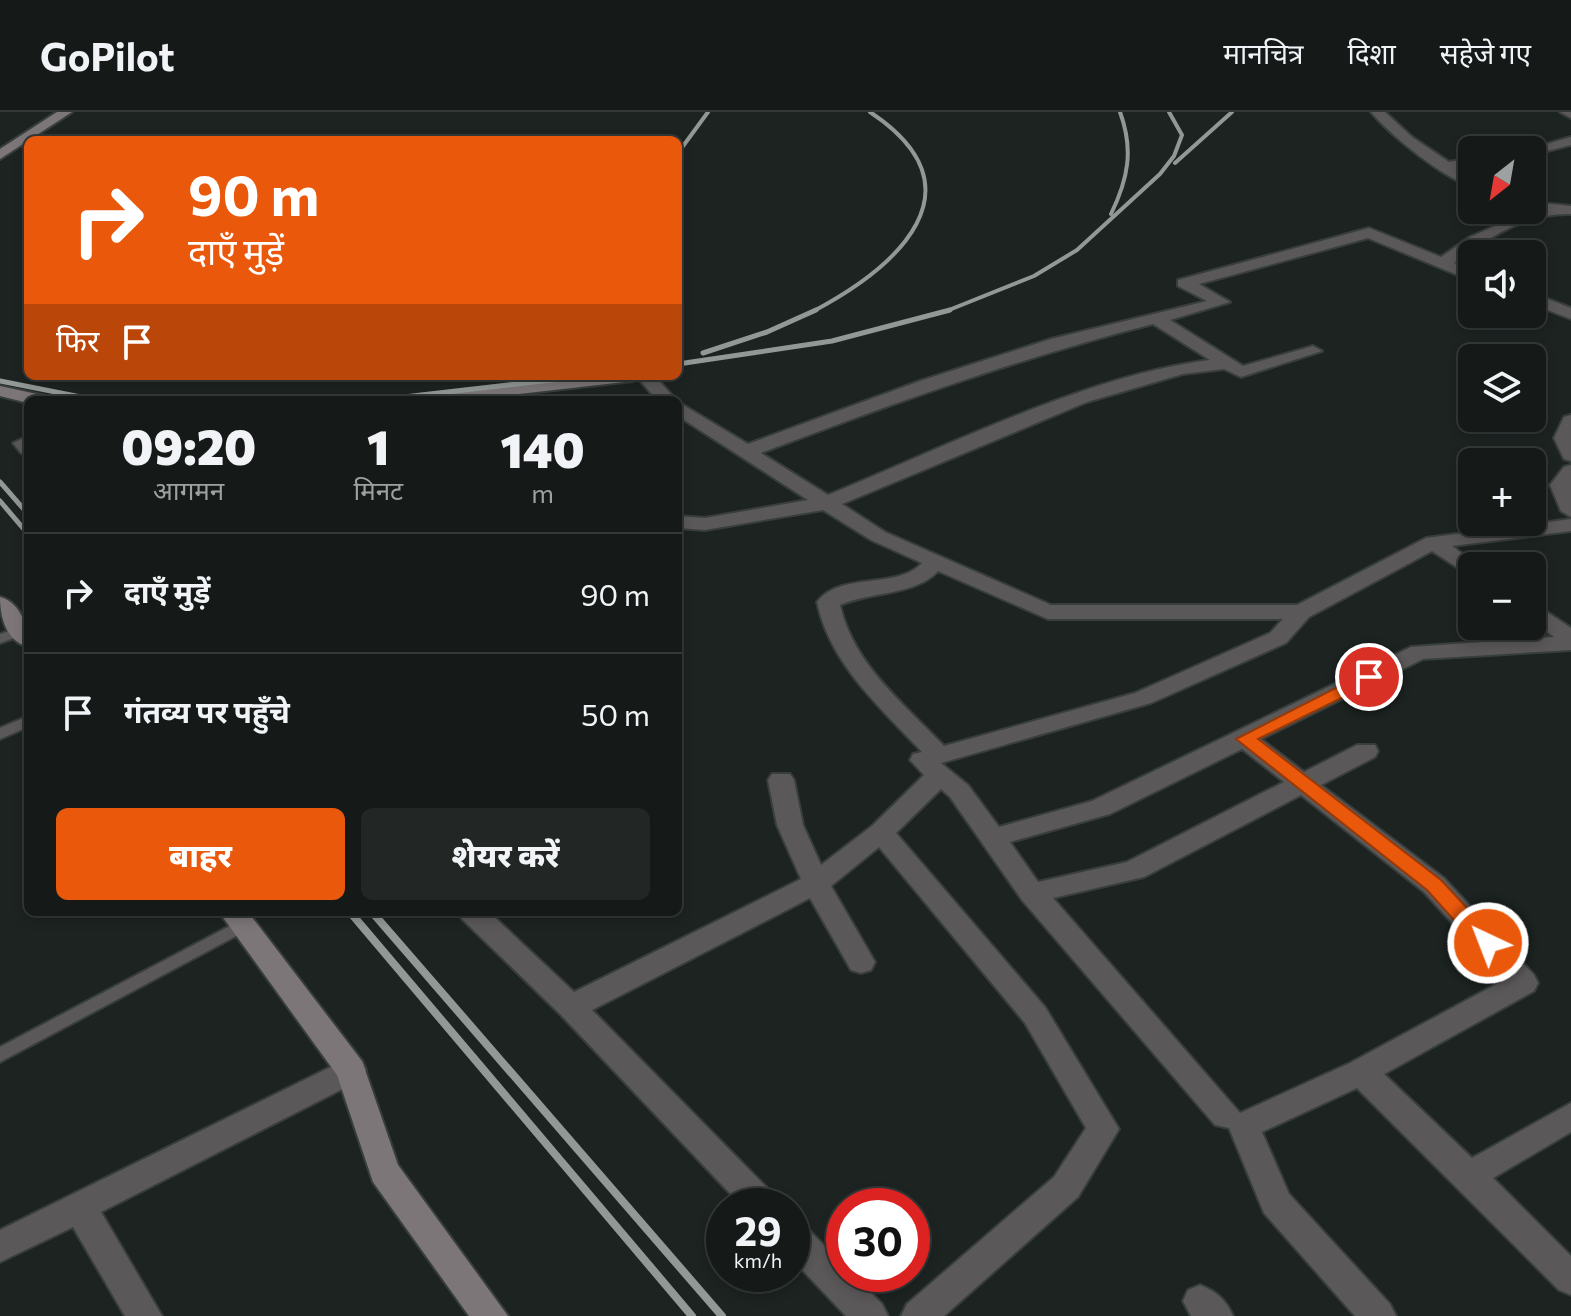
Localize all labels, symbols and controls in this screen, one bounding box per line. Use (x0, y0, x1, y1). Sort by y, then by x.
text: GoPilot (40, 32, 175, 79)
text: मानचित्र (1223, 36, 1303, 70)
text: दिशा (1347, 36, 1396, 70)
text: सहेजे गए (1440, 36, 1531, 70)
north arrow (1458, 136, 1546, 224)
map controls (1458, 136, 1546, 640)
text: 90 m (188, 159, 319, 228)
icon: right (56, 168, 160, 272)
text: दाएँ मुड़ें (188, 228, 284, 272)
button: sound (1458, 240, 1546, 328)
icon: arrive (115, 320, 159, 364)
text: फिर (56, 321, 99, 358)
button: layers (1458, 344, 1546, 432)
text: 09:20 (121, 416, 256, 475)
text: 1 (367, 416, 390, 475)
text: 140 (500, 419, 585, 478)
button: + (1458, 448, 1546, 536)
text: आगमन (153, 474, 224, 505)
text: मिनट (353, 474, 403, 505)
text: m (531, 477, 554, 508)
button: − (1458, 552, 1546, 640)
icon: right (56, 571, 100, 615)
text: दाएँ मुड़ें (124, 572, 210, 609)
text: 90 m (580, 575, 650, 612)
pin (1335, 643, 1403, 711)
icon: arrive (1347, 655, 1391, 699)
icon: arrive (56, 691, 100, 735)
text: गंतव्य पर पहुँचे (124, 692, 290, 729)
text: 50 m (581, 695, 650, 732)
button: बाहर (56, 808, 345, 900)
button: शेयर करें (361, 808, 650, 900)
position arrow (1446, 901, 1530, 985)
speed limit sign: 30 (826, 1188, 930, 1292)
text: 29 (734, 1205, 782, 1254)
text: km/h (734, 1248, 782, 1272)

